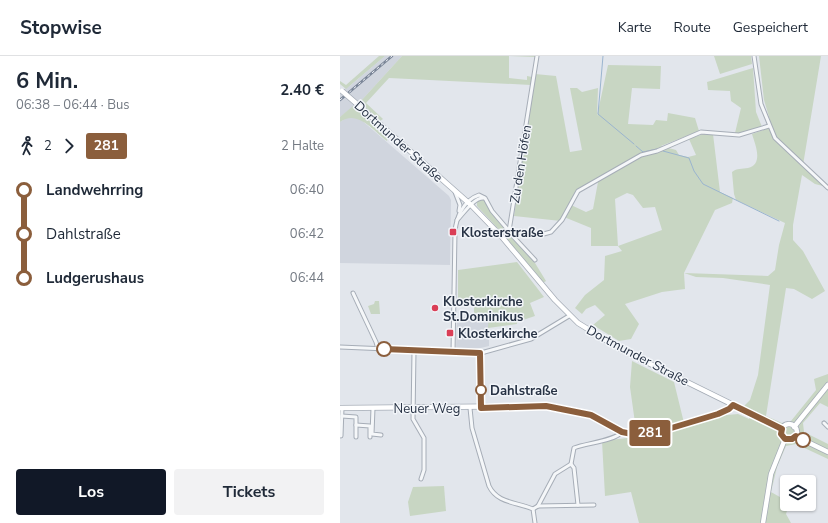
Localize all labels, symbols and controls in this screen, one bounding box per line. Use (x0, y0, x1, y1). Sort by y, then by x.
text: Stopwise (20, 15, 102, 41)
text: Karte (618, 18, 652, 37)
text: Route (674, 18, 711, 37)
text: Gespeichert (733, 18, 808, 37)
text: 6 Min. (16, 66, 78, 96)
text: 2.40 € (280, 80, 324, 100)
text: 06:38 – 06:44 · Bus (16, 96, 130, 114)
street label: Dortmunder Straße (350, 97, 447, 186)
street label: Zu den Höfen (506, 124, 536, 205)
icon: walk (16, 135, 38, 157)
icon: forward (58, 135, 80, 157)
text: 281 (94, 136, 119, 155)
text: 2 (44, 137, 52, 155)
text: 2 Halte (281, 137, 324, 155)
text: Landwehrring (46, 180, 143, 200)
text: 06:40 (290, 181, 324, 199)
text: Dahlstraße (46, 224, 121, 244)
place label: Klosterstraße (461, 224, 543, 242)
text: 06:42 (290, 225, 324, 243)
marker: Klosterstraße (448, 227, 458, 237)
text: Ludgerushaus (46, 268, 144, 288)
text: 06:44 (290, 269, 324, 287)
place label: Klosterkirche St.Dominikus (443, 293, 523, 326)
marker: Klosterkirche St.Dominikus (430, 303, 440, 313)
street label: Dortmunder Straße (583, 321, 692, 391)
place label: Klosterkirche (458, 325, 538, 343)
marker: Klosterkirche (445, 328, 455, 338)
unlabelled marker (376, 341, 392, 357)
place label: Dahlstraße (490, 382, 558, 400)
marker: Dahlstraße (475, 384, 487, 396)
street label: Neuer Weg (394, 400, 460, 418)
line badge: 281 (627, 420, 673, 446)
text: 281 (637, 423, 663, 442)
unlabelled marker (795, 432, 811, 448)
button: Los (16, 469, 166, 515)
button: Tickets (174, 469, 324, 515)
map controls (780, 475, 816, 511)
button: layers (780, 475, 816, 511)

